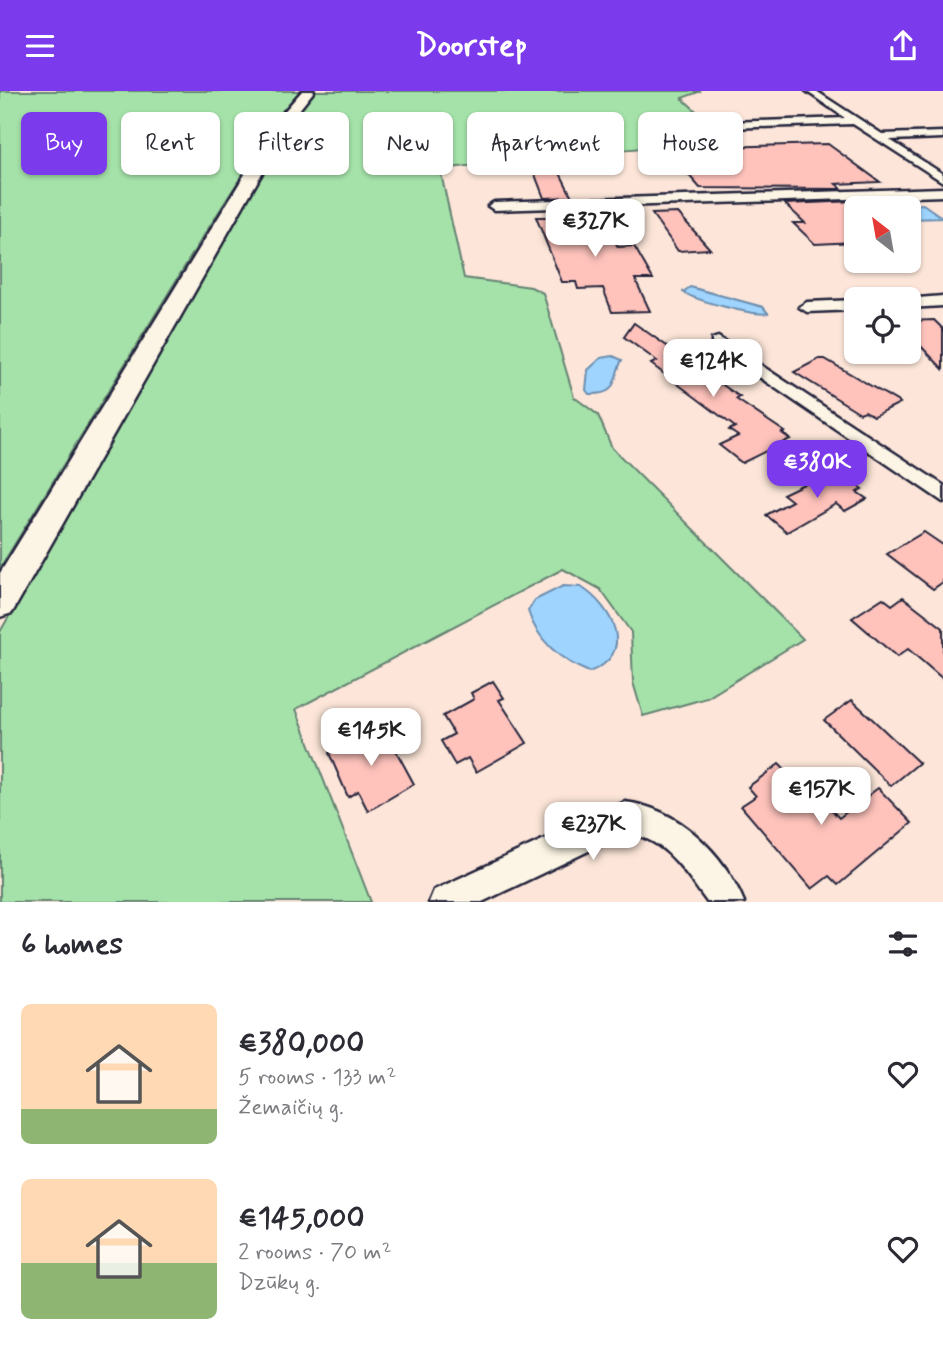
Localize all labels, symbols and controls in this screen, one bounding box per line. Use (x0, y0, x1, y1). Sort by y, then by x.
text: Doorstep (416, 25, 527, 67)
icon: menu (21, 27, 59, 65)
icon: share (884, 27, 922, 65)
chip: Buy (21, 112, 107, 175)
chip: Rent (121, 112, 220, 175)
chip: Filters (234, 112, 349, 175)
chip: New (363, 112, 453, 175)
chip: Apartment (467, 112, 624, 175)
chip: House (638, 112, 743, 175)
north arrow (844, 196, 920, 273)
map controls (844, 196, 921, 364)
pin: €327K (546, 199, 644, 259)
text: €327K (562, 207, 628, 237)
button: locate (844, 287, 921, 364)
pin: €124K (664, 339, 762, 399)
text: €124K (679, 347, 747, 377)
pin: €380K (768, 441, 866, 500)
text: €380K (783, 448, 851, 478)
pin: €145K (322, 709, 420, 768)
text: €145K (337, 716, 405, 746)
pin: €157K (772, 767, 870, 827)
text: €157K (788, 775, 854, 805)
pin: €237K (544, 803, 642, 862)
text: €237K (560, 810, 626, 840)
text: 6 homes (21, 925, 123, 964)
icon: filters (884, 925, 922, 963)
text: €380,000 (238, 1024, 364, 1063)
icon: home (77, 1032, 161, 1116)
icon: heart (884, 1055, 922, 1093)
text: 5 rooms · 133 m² (238, 1063, 397, 1093)
text: Žemaičių g. (238, 1093, 344, 1123)
text: €145,000 (238, 1199, 364, 1238)
icon: home (77, 1207, 161, 1291)
icon: heart (884, 1230, 922, 1268)
text: 2 rooms · 70 m² (238, 1238, 392, 1268)
text: Dzūkų g. (238, 1268, 320, 1298)

